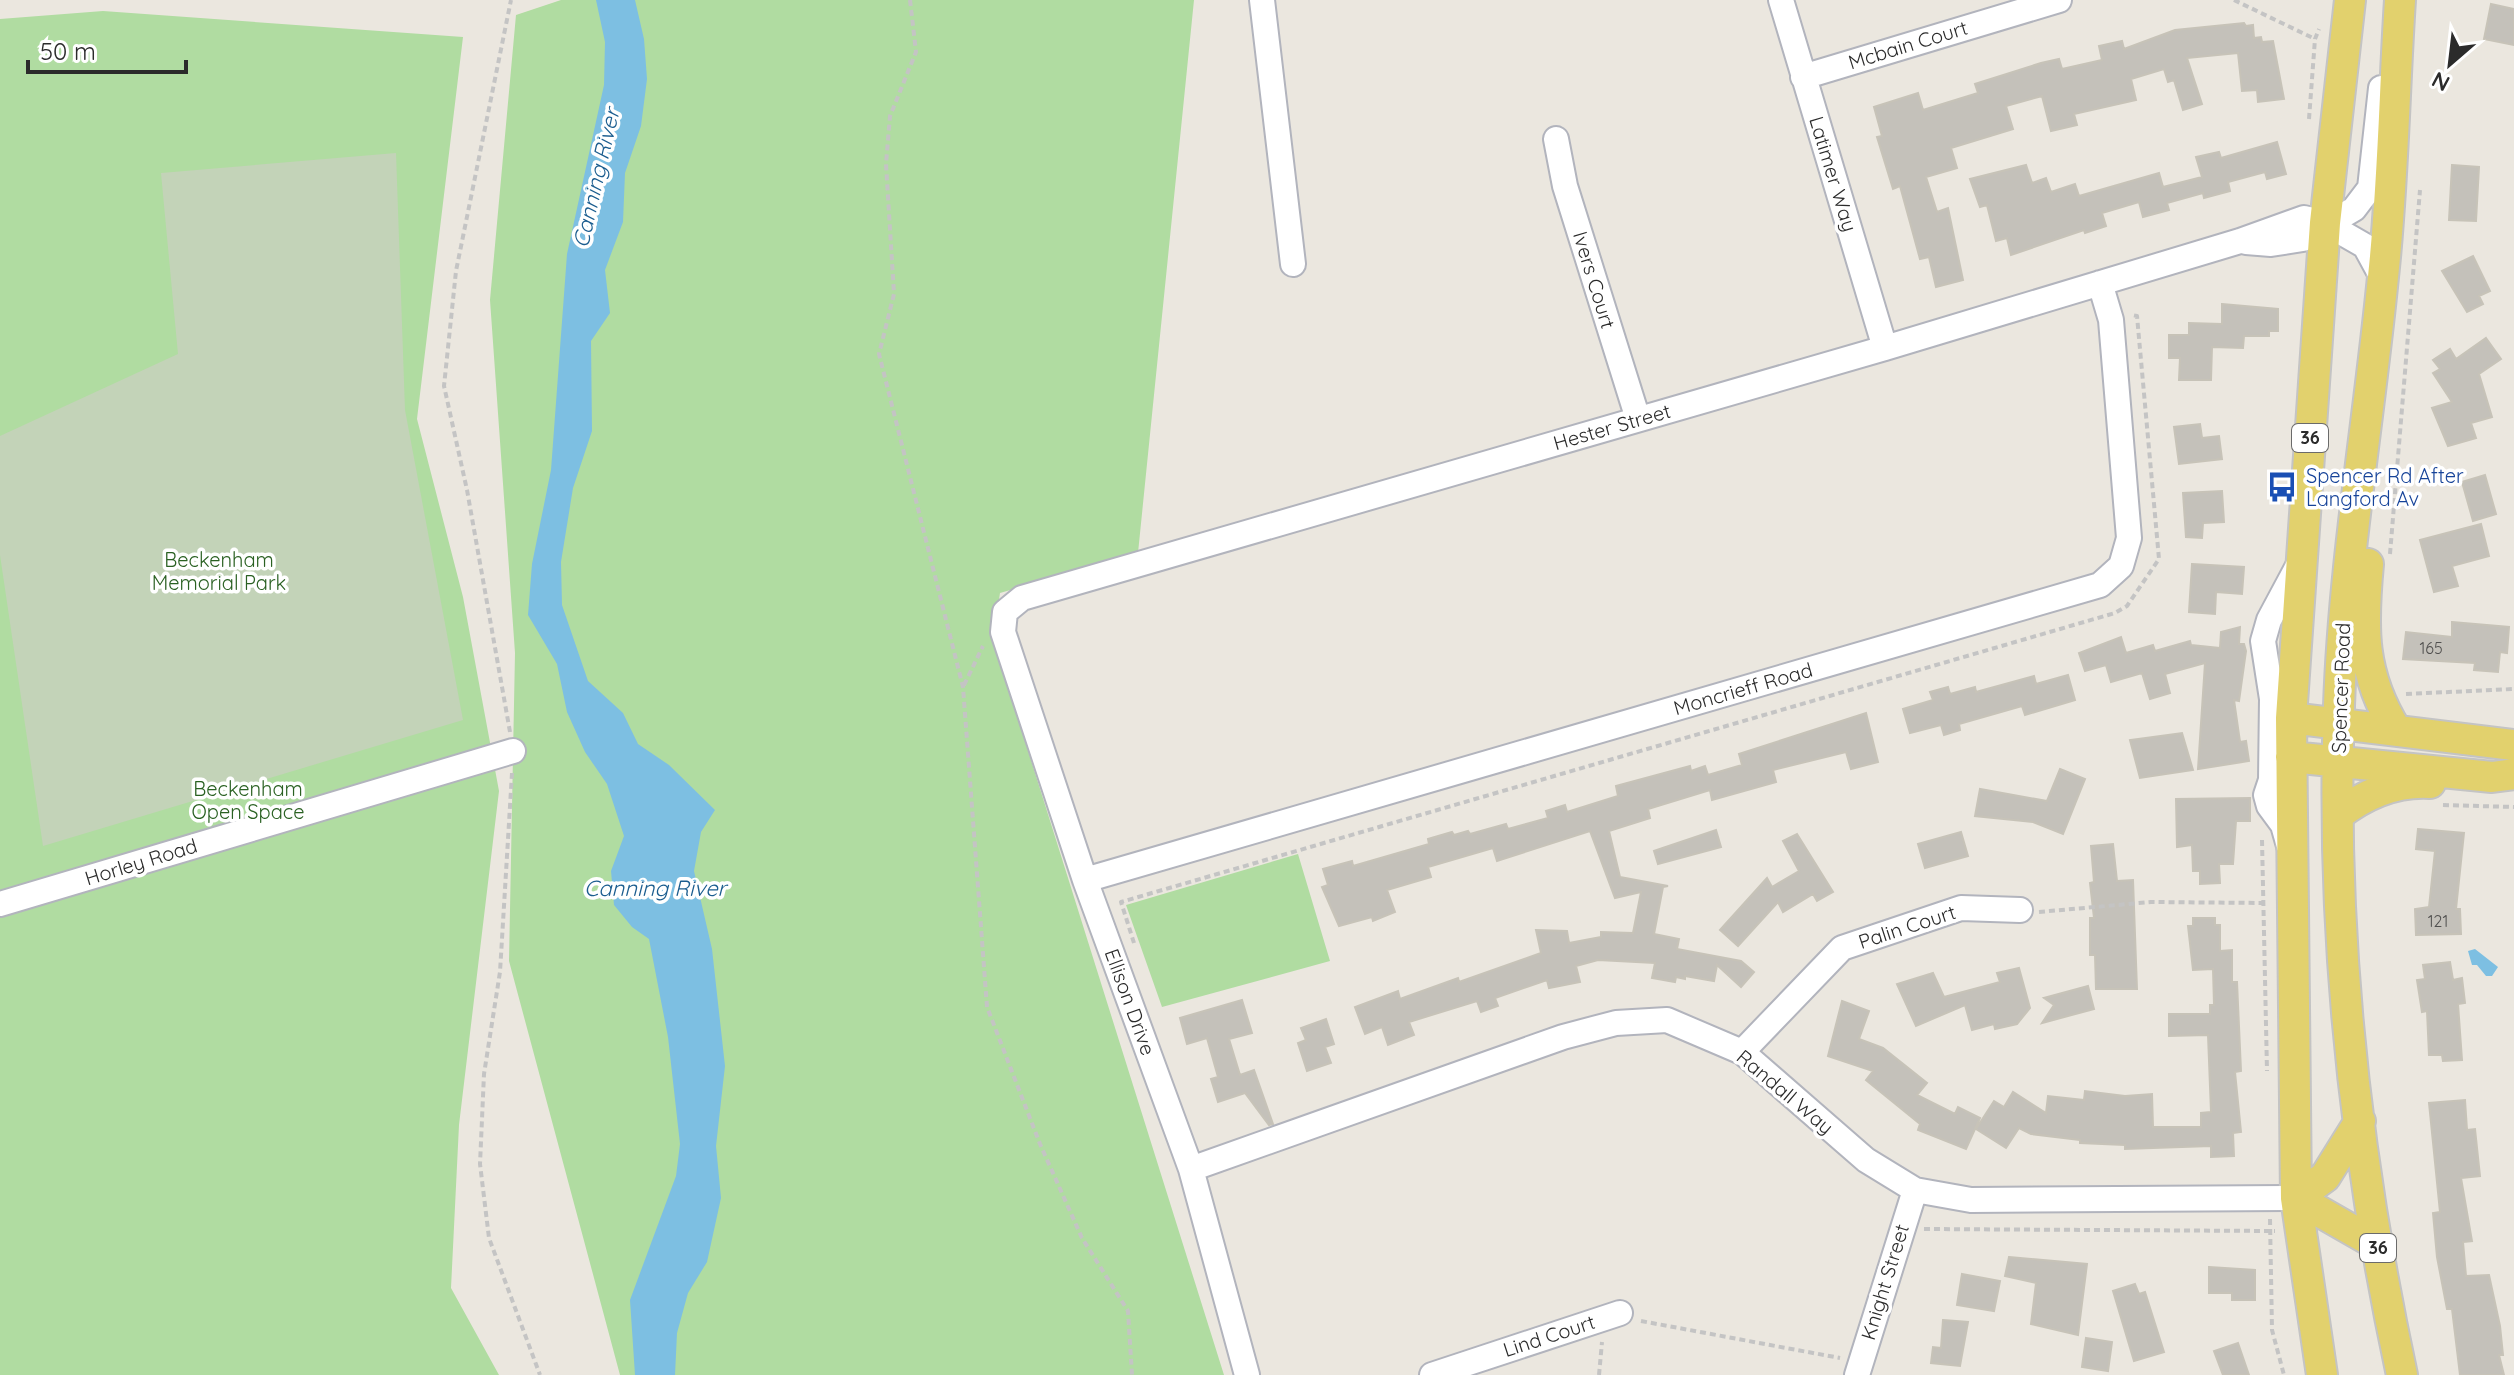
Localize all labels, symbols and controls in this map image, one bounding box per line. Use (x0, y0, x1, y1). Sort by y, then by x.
street label: Mcbain Court (1845, 14, 1971, 75)
scale bar (28, 24, 186, 74)
north arrow (2410, 24, 2490, 104)
text: 50 m (40, 36, 96, 66)
text: N (2427, 66, 2454, 98)
water label: Canning River (566, 103, 626, 250)
street label: Latimer Way (1804, 113, 1863, 234)
street label: Ivers Court (1568, 228, 1621, 332)
street label: Hester Street (1550, 398, 1674, 455)
road number: 36 (2292, 424, 2328, 452)
place label: Spencer Rd After Langford Av (2306, 463, 2464, 511)
bus stop icon: Spencer Rd After Langford Av (2265, 470, 2299, 504)
park label: Beckenham Memorial Park (152, 547, 286, 595)
street label: Spencer Road (2326, 622, 2355, 754)
house number: 165 (2419, 638, 2443, 658)
street label: Moncrieff Road (1671, 657, 1815, 720)
park label: Beckenham Open Space (192, 776, 304, 824)
street label: Horley Road (82, 833, 200, 890)
water label: Canning River (584, 874, 729, 902)
street label: Palin Court (1855, 899, 1959, 954)
house number: 121 (2428, 911, 2448, 931)
street label: Ellison Drive (1100, 945, 1161, 1058)
street label: Randall Way (1732, 1044, 1839, 1139)
street label: Knight Street (1855, 1221, 1914, 1343)
road number: 36 (2360, 1234, 2396, 1262)
street label: Lind Court (1500, 1309, 1598, 1362)

